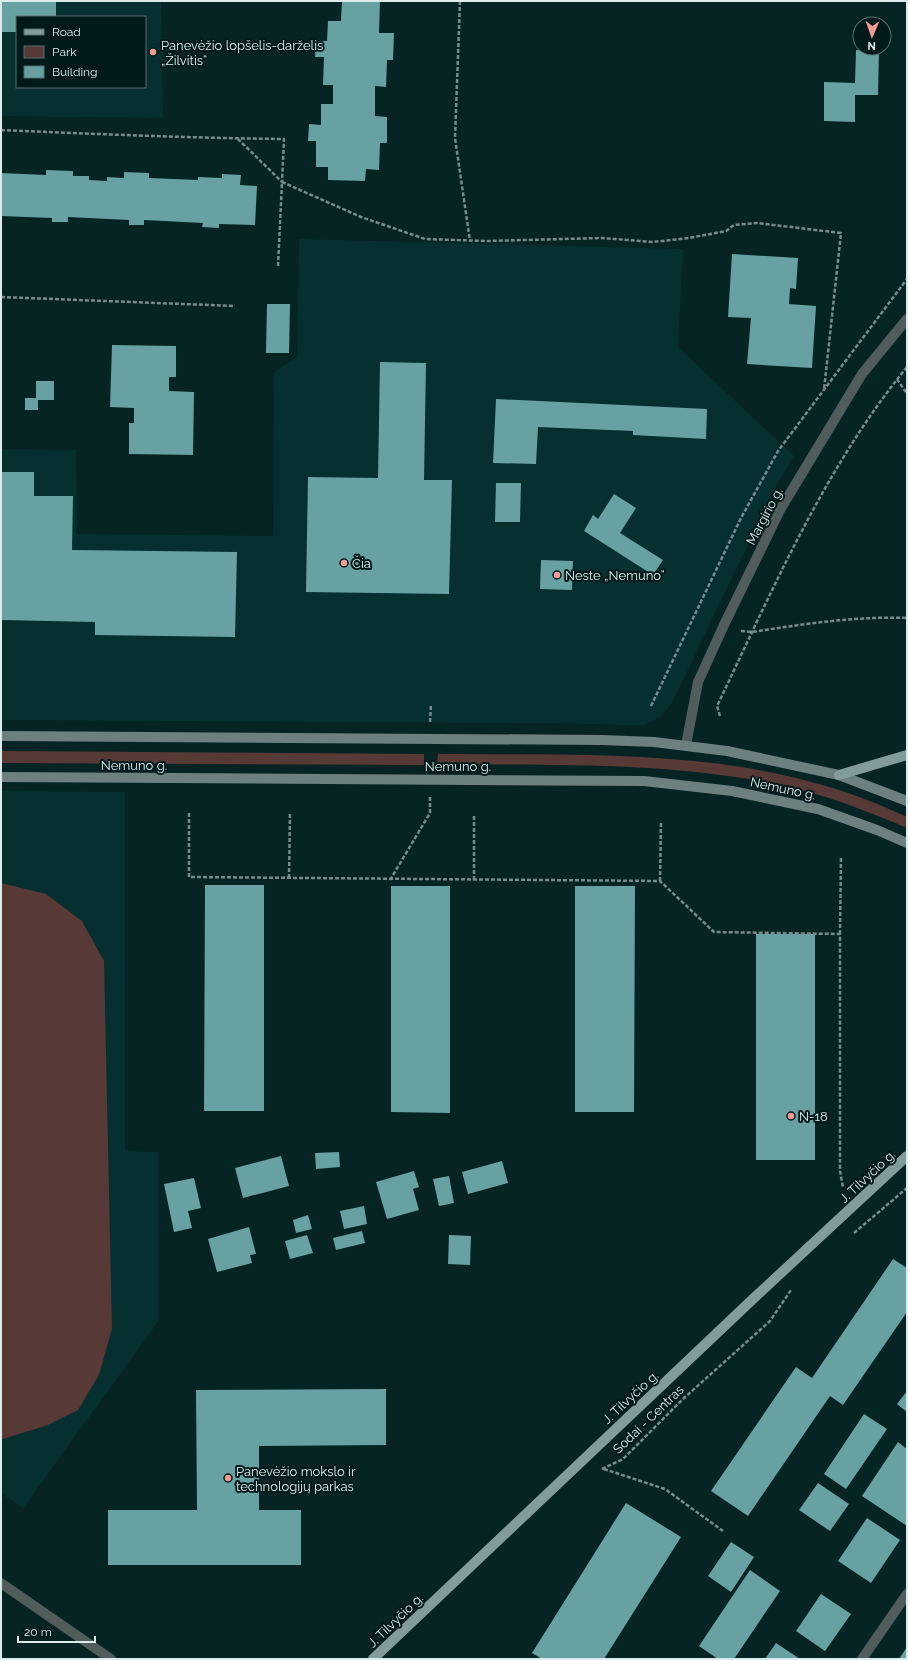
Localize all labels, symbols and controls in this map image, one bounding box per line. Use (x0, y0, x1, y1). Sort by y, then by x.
legend (16, 16, 146, 88)
north arrow (852, 16, 892, 56)
text: Road (52, 25, 81, 39)
place label: Panevėžio lopšelis-darželis „Žilvitis“ (161, 38, 323, 68)
text: N (867, 39, 876, 52)
text: Park (52, 45, 77, 59)
marker: Panevėžio lopšelis-darželis „Žilvitis“ (148, 47, 158, 57)
text: Building (52, 65, 98, 79)
street label: Margirio g. (743, 485, 786, 547)
place label: Čia (352, 555, 371, 571)
marker: Čia (339, 558, 349, 568)
place label: Neste „Nemuno“ (565, 568, 665, 583)
marker: Neste „Nemuno“ (552, 570, 562, 580)
street label: Nemuno g. (101, 758, 167, 773)
street label: Nemuno g. (425, 759, 491, 774)
street label: Nemuno g. (749, 774, 817, 803)
place label: N-18 (799, 1109, 828, 1124)
marker: N-18 (786, 1111, 796, 1121)
street label: J. Tilvyčio g. (836, 1147, 898, 1206)
street label: J. Tilvyčio g. (599, 1368, 661, 1427)
street label: Sodai - Centras (610, 1382, 687, 1457)
place label: Panevėžio mokslo ir technologijų parkas (236, 1464, 356, 1494)
marker: Panevėžio mokslo ir technologijų parkas (223, 1473, 233, 1483)
street label: J. Tilvyčio g. (365, 1590, 426, 1650)
scale bar (18, 1618, 95, 1644)
text: 20 m (24, 1625, 52, 1639)

